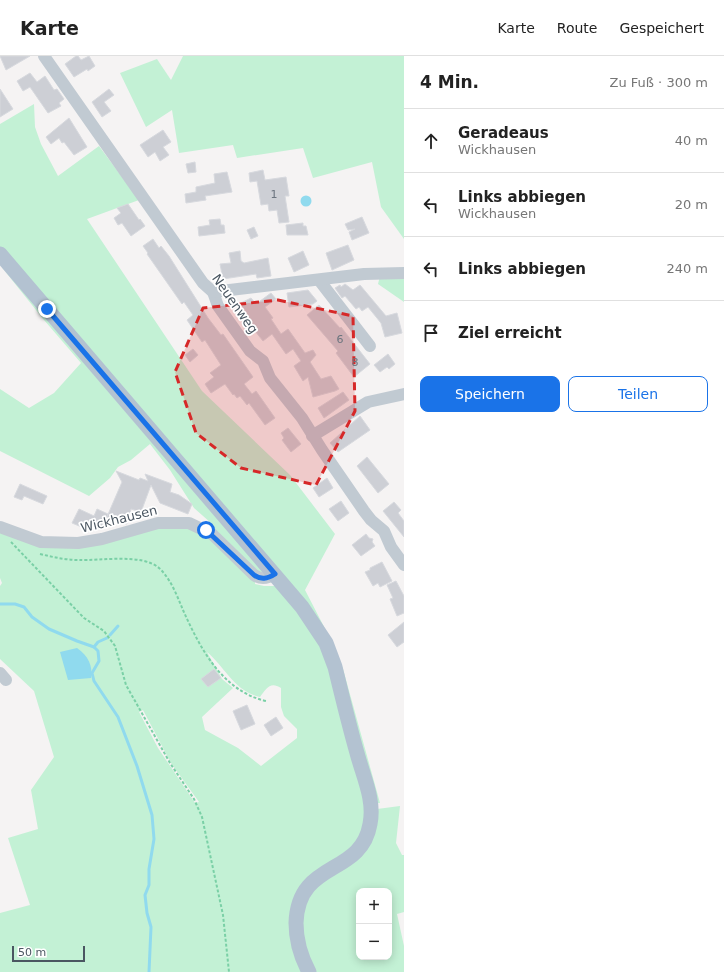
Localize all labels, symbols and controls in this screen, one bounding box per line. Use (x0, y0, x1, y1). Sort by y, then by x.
text: Karte (20, 17, 79, 39)
text: Karte (497, 20, 535, 36)
text: Route (557, 20, 597, 36)
text: Gespeichert (619, 20, 704, 36)
text: 4 Min. (420, 72, 479, 92)
text: Zu Fuß · 300 m (610, 75, 708, 90)
text: Geradeaus (458, 124, 549, 142)
icon: ahead (420, 130, 442, 152)
text: 40 m (675, 133, 708, 148)
text: Wickhausen (458, 142, 536, 157)
house number: 1 (271, 188, 278, 201)
text: Links abbiegen (458, 188, 586, 206)
icon: left (420, 194, 442, 216)
text: 20 m (675, 197, 708, 212)
text: Wickhausen (458, 206, 536, 221)
icon: left (420, 258, 442, 280)
text: Links abbiegen (458, 260, 586, 278)
text: 240 m (666, 261, 708, 276)
street label: Neuenweg (209, 271, 261, 337)
route end (38, 300, 56, 318)
icon: arrive (420, 322, 442, 344)
text: Ziel erreicht (458, 324, 562, 342)
house number: 6 (337, 333, 344, 346)
house number: 8 (352, 356, 359, 369)
button: Speichern (420, 376, 560, 412)
button: Teilen (568, 376, 708, 412)
street label: Wickhausen (79, 502, 159, 536)
route start (197, 521, 215, 539)
map controls (356, 888, 392, 960)
button: + (356, 888, 392, 924)
button: − (356, 924, 392, 960)
scale bar (12, 944, 85, 963)
text: 50 m (18, 946, 46, 959)

